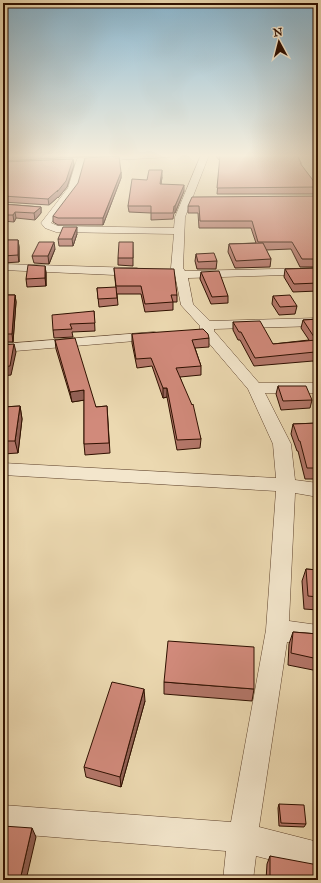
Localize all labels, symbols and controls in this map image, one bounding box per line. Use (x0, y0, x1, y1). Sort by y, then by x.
north arrow (259, 22, 299, 62)
text: N (272, 25, 284, 40)

